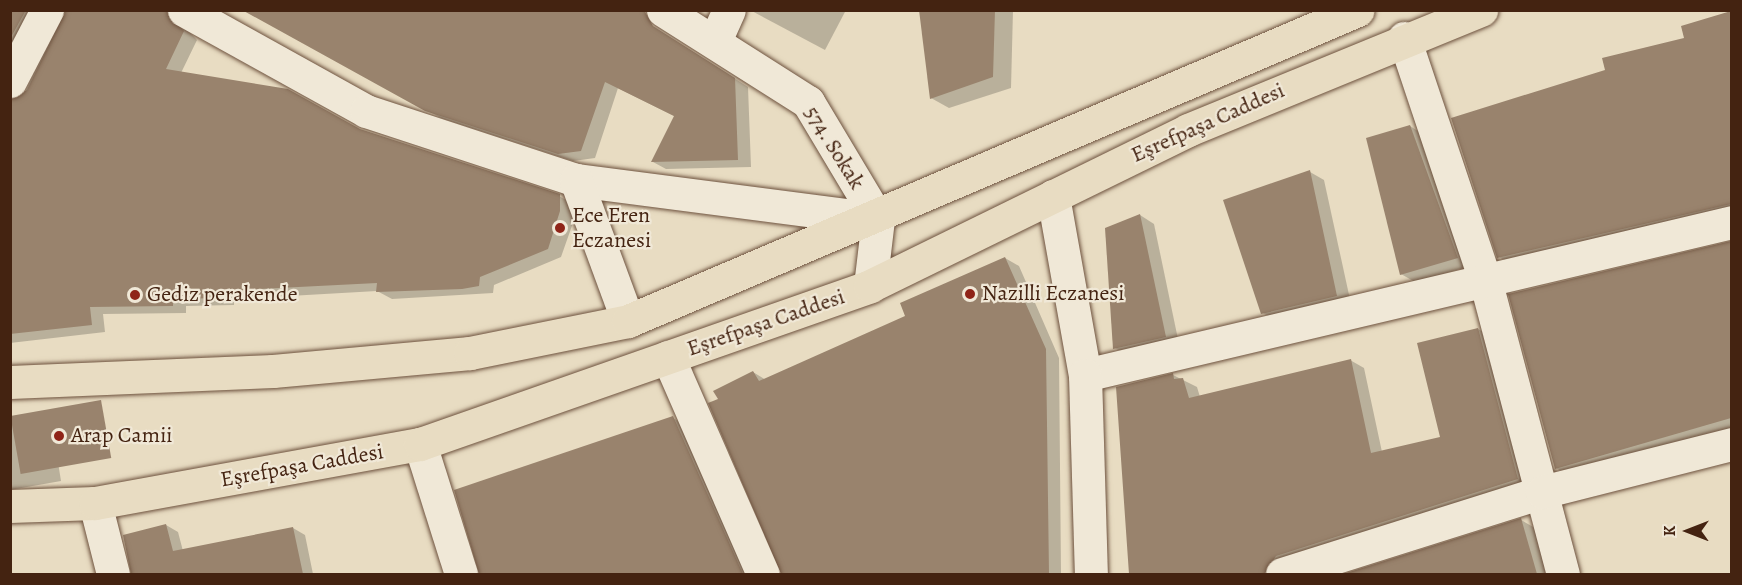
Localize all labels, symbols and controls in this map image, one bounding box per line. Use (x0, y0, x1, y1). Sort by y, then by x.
street label: Eşrefpaşa Caddesi (1127, 77, 1289, 169)
street label: 574. Sokak (798, 101, 870, 195)
place label: Ece Eren Eczanesi (572, 202, 651, 254)
marker: Ece Eren Eczanesi (553, 221, 567, 235)
place label: Nazilli Eczanesi (982, 281, 1124, 307)
place label: Gediz perakende (147, 282, 298, 308)
street label: Eşrefpaşa Caddesi (684, 284, 848, 362)
marker: Nazilli Eczanesi (963, 287, 977, 301)
marker: Gediz perakende (128, 288, 142, 302)
place label: Arap Camii (71, 423, 173, 449)
marker: Arap Camii (52, 429, 66, 443)
street label: Eşrefpaşa Caddesi (218, 439, 386, 493)
north arrow (1658, 501, 1718, 561)
text: K (1659, 526, 1681, 536)

